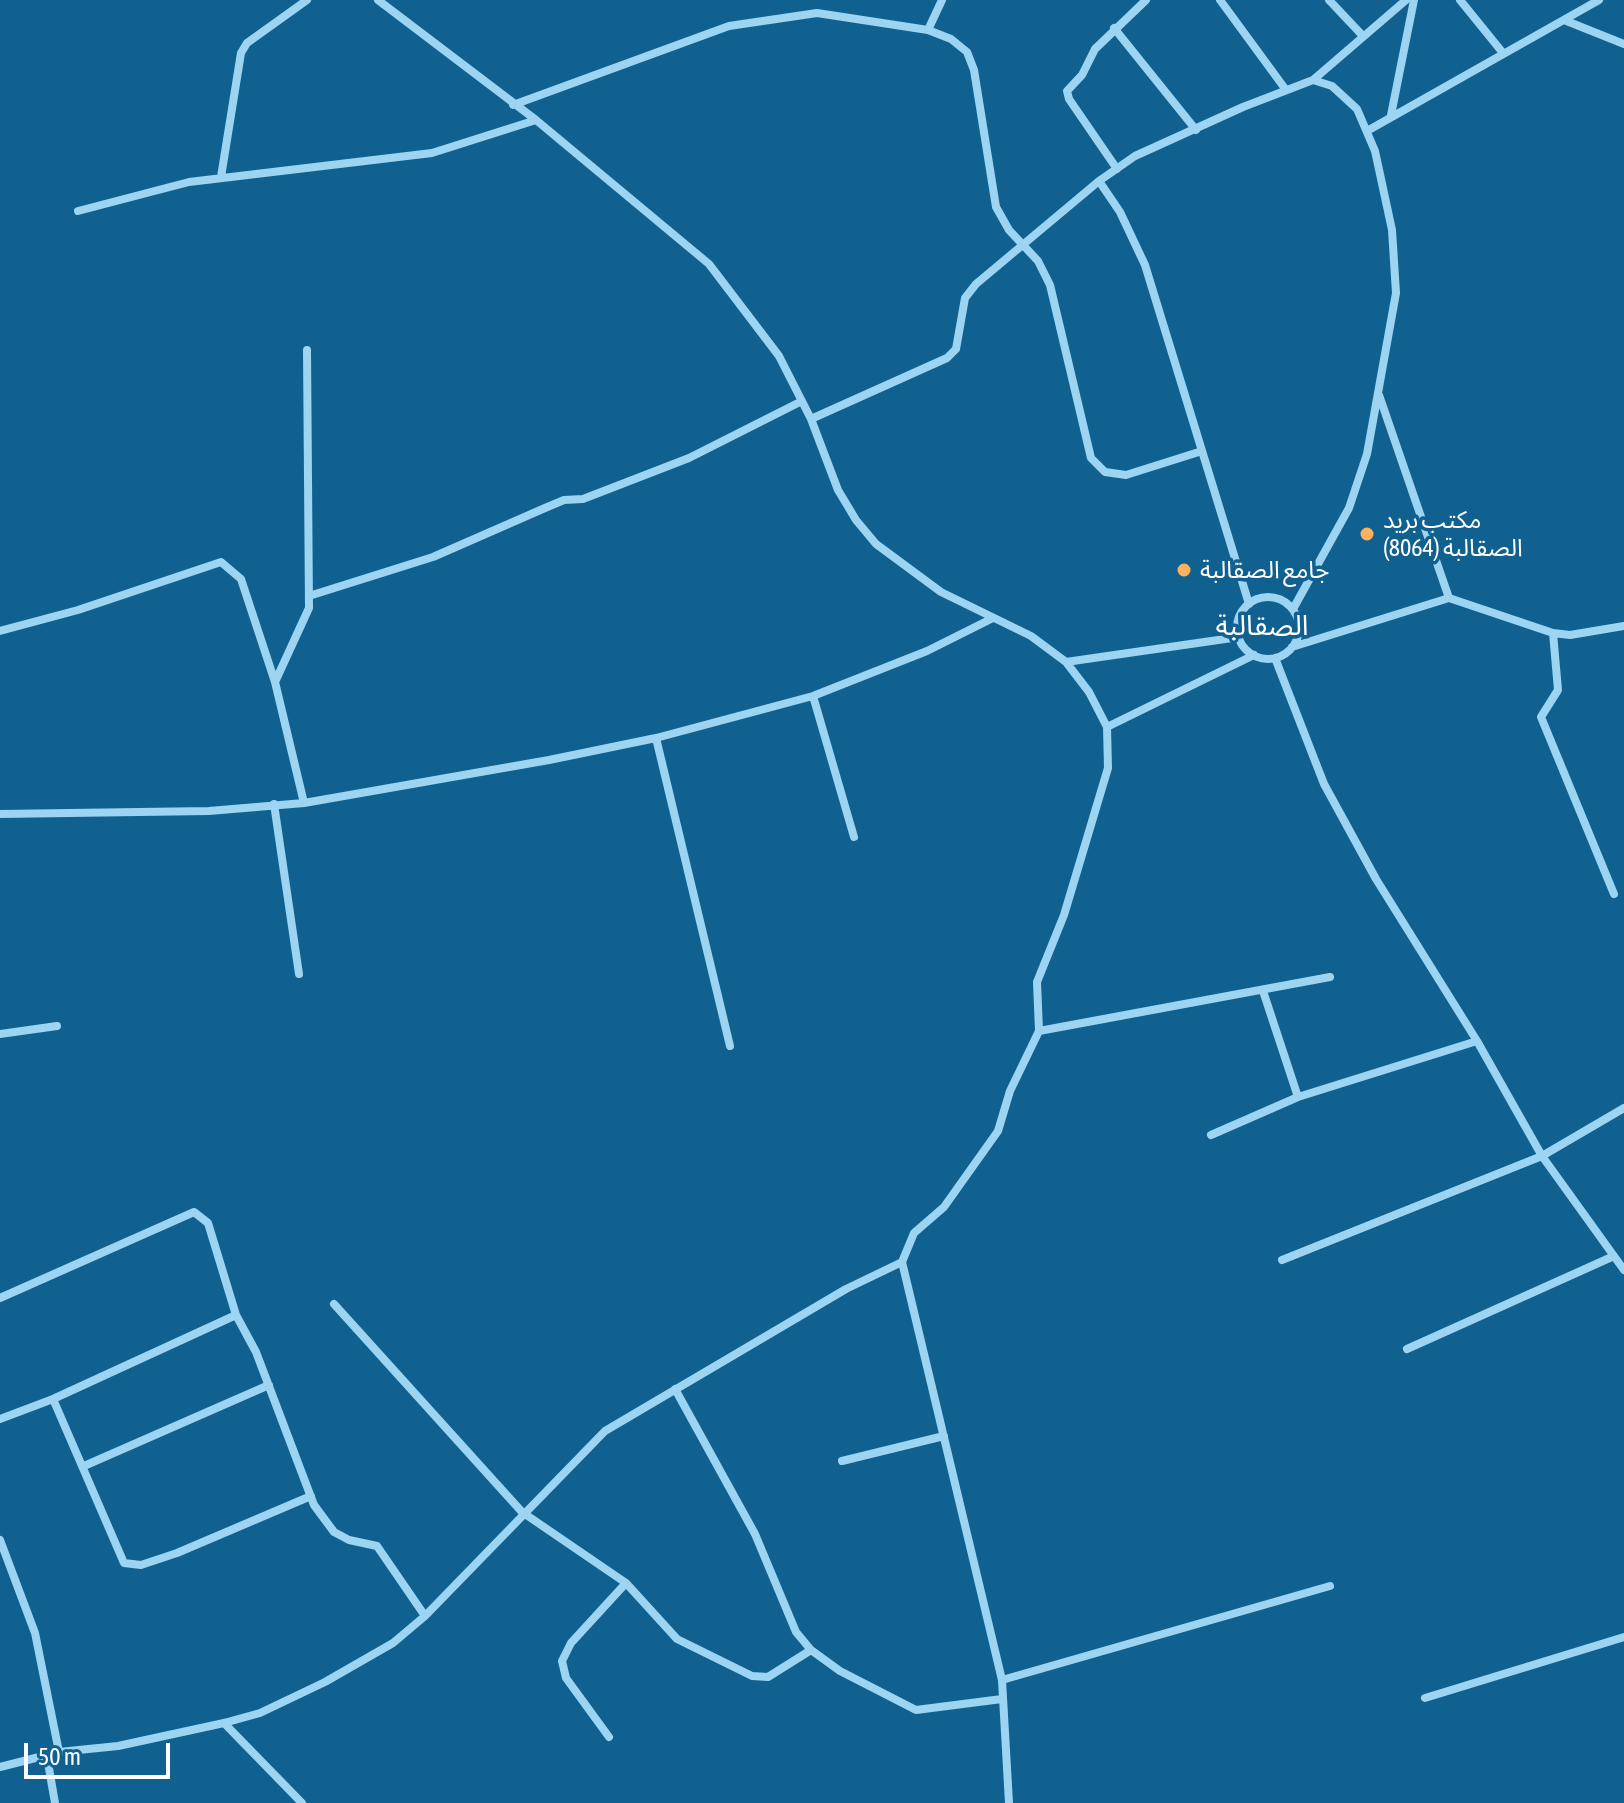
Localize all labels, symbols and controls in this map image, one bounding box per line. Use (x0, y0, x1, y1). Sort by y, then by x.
place label: مكتب بريد الصقالبة (8064) (1383, 506, 1523, 562)
marker: مكتب بريد الصقالبة (8064) (1358, 525, 1376, 543)
place label: جامع الصقالبة (1200, 556, 1329, 584)
marker: جامع الصقالبة (1175, 561, 1193, 579)
district label: الصقالبة (1215, 609, 1309, 643)
scale bar (28, 1727, 174, 1777)
text: 50 m (38, 1743, 81, 1770)

